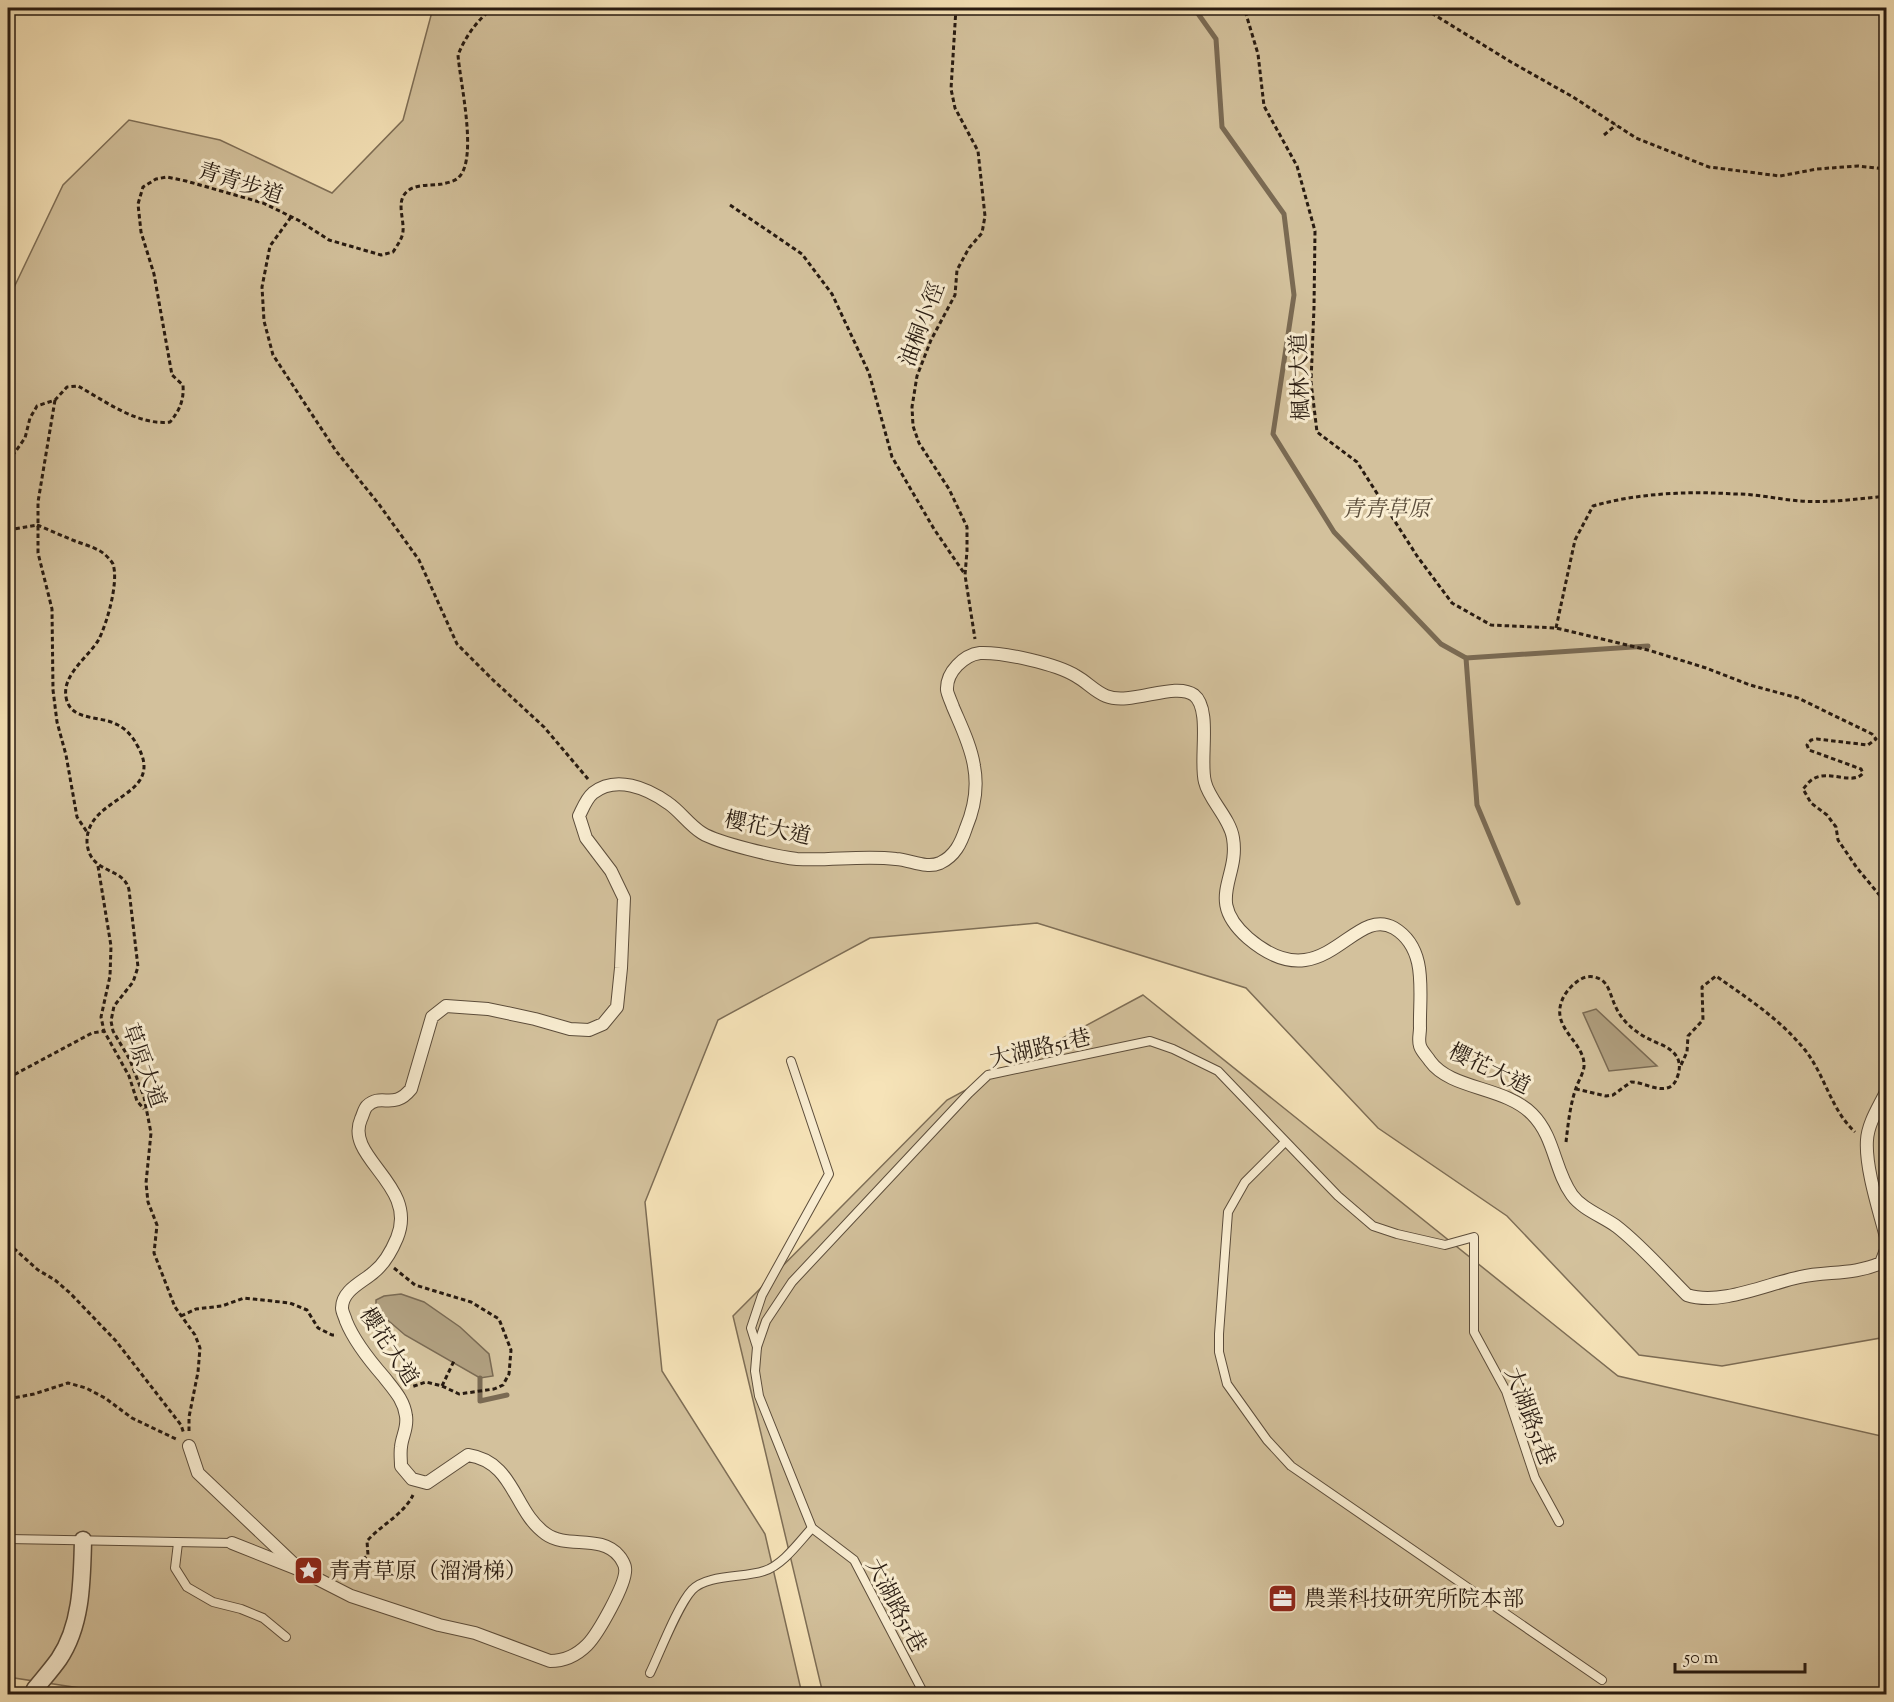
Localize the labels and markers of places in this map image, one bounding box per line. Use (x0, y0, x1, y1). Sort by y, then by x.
place icon: 青青草原（溜滑梯） (292, 1554, 324, 1586)
place label: 青青草原（溜滑梯） (329, 1557, 527, 1589)
office icon: 農業科技研究所院本部 (1267, 1582, 1299, 1614)
place label: 農業科技研究所院本部 (1304, 1585, 1524, 1617)

